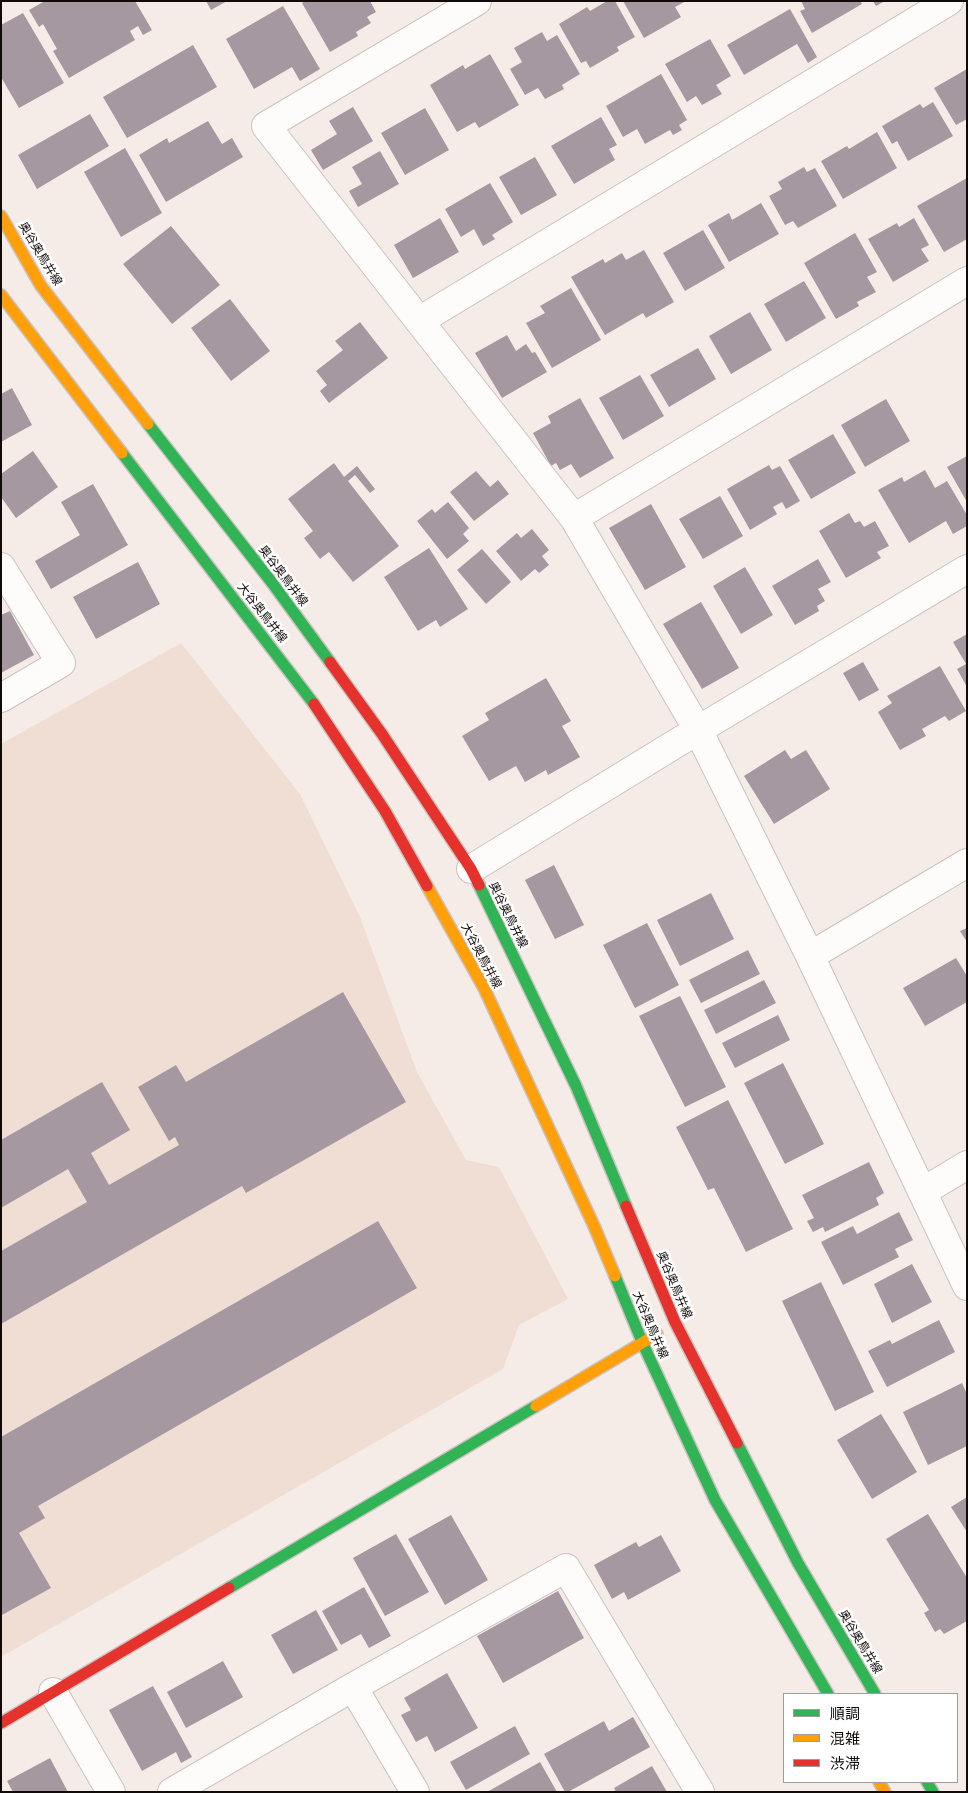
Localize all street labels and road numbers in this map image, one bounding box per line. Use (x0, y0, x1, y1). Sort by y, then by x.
street label: 奥谷奥鳥井線 (15, 219, 65, 289)
street label: 奥谷奥鳥井線 (256, 543, 310, 609)
street label: 大谷奥鳥井線 (234, 580, 290, 646)
street label: 奥谷奥鳥井線 (486, 879, 530, 951)
street label: 大谷奥鳥井線 (458, 921, 504, 991)
street label: 奥谷奥鳥井線 (653, 1249, 695, 1321)
street label: 大谷奥鳥井線 (629, 1289, 671, 1361)
street label: 奥谷奥鳥井線 (835, 1607, 885, 1677)

